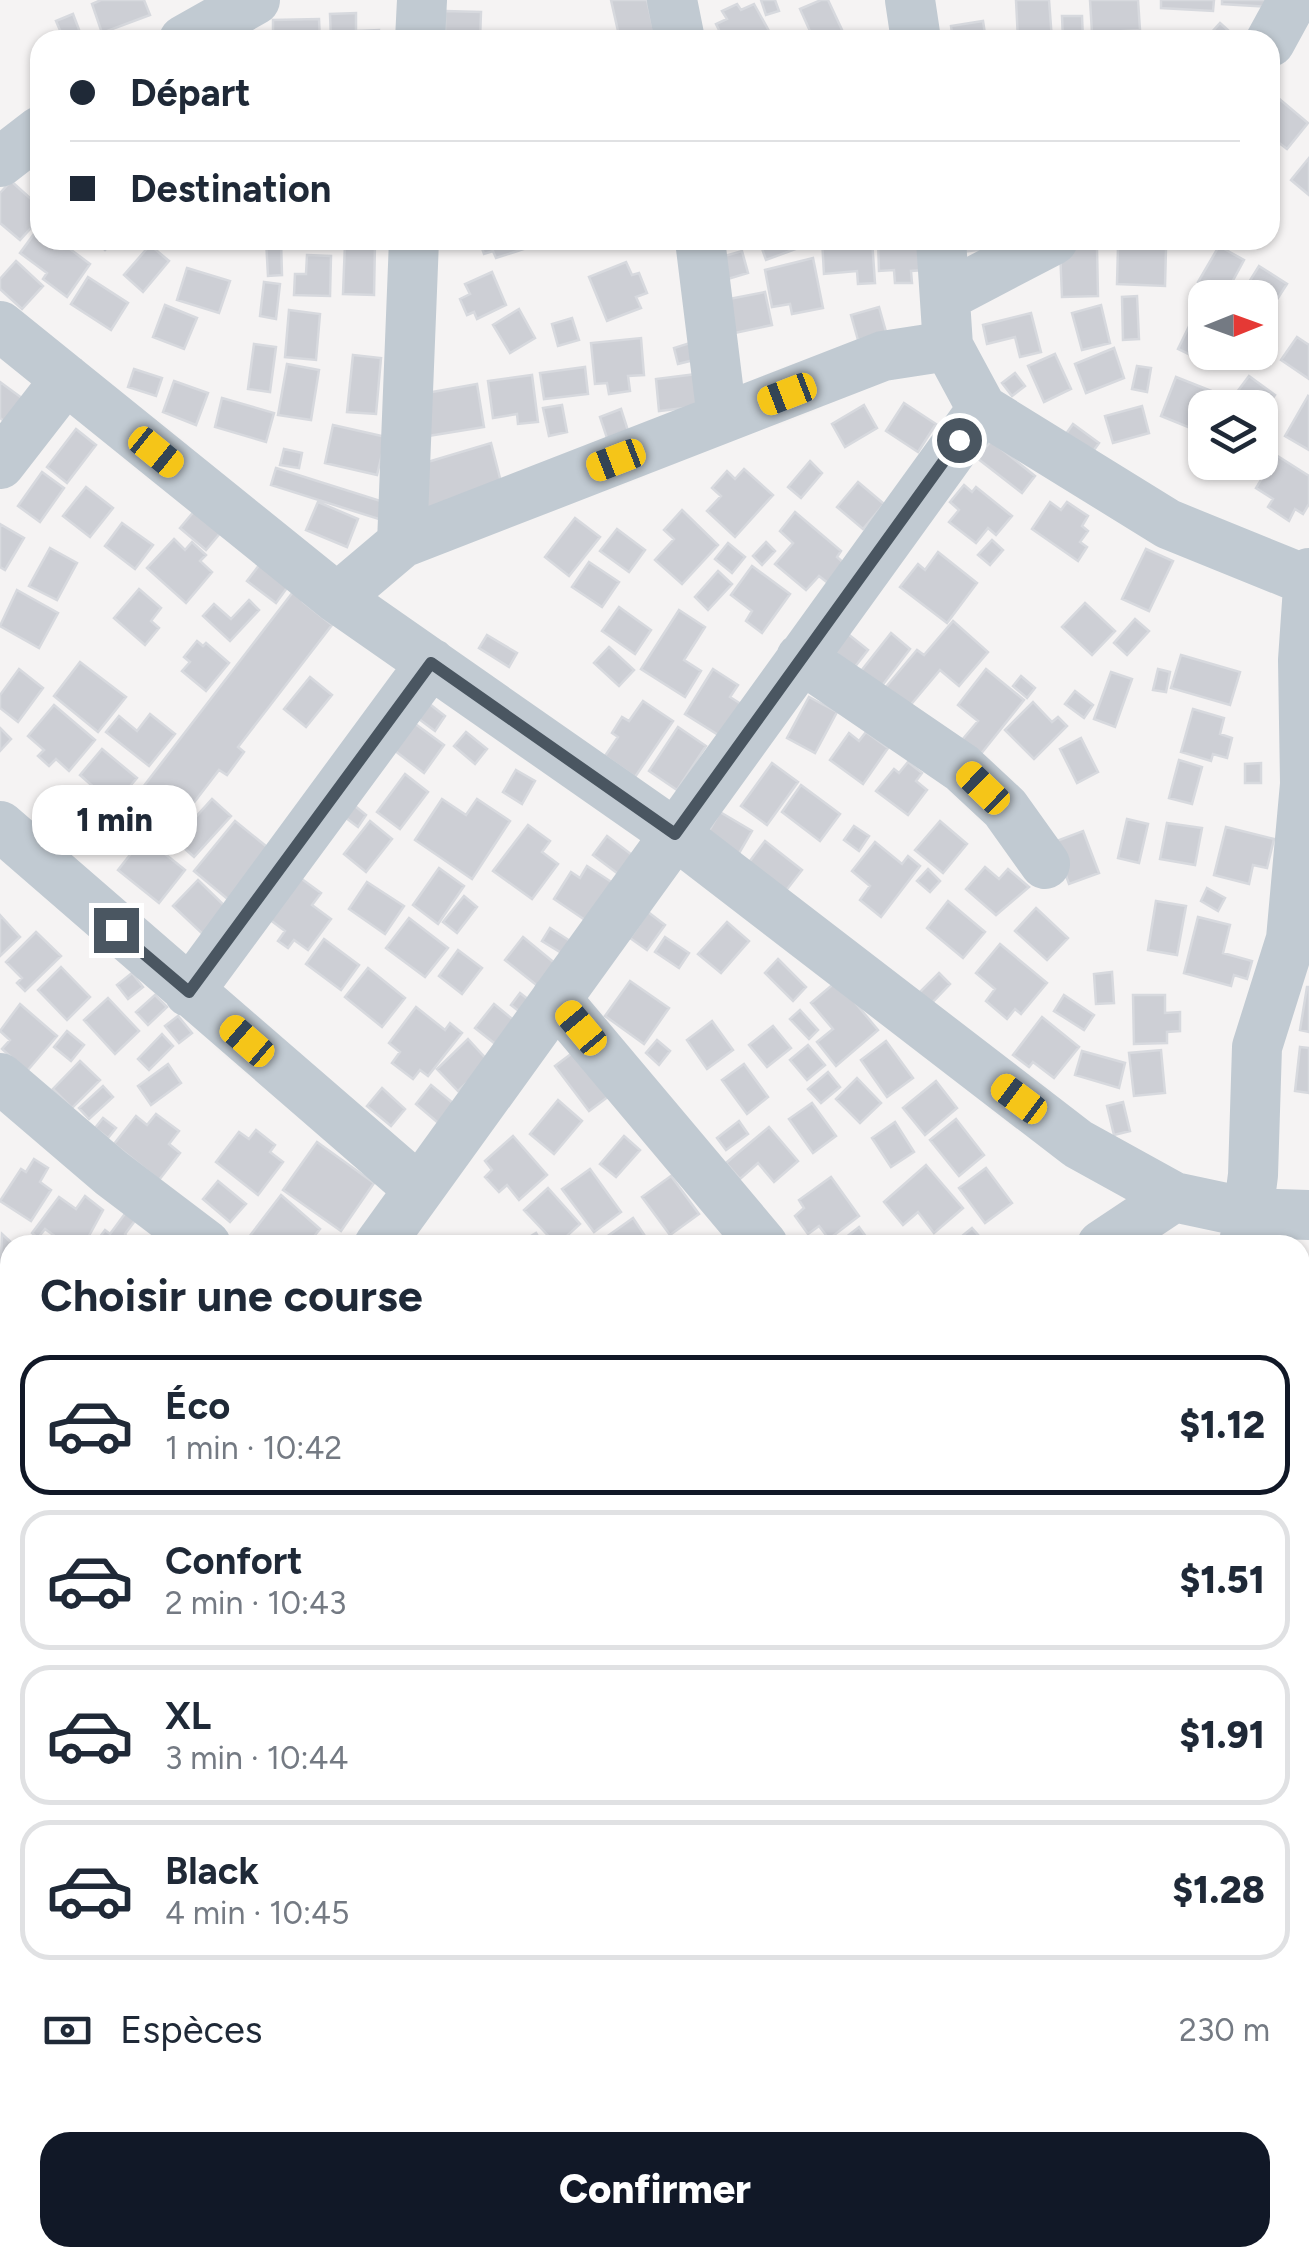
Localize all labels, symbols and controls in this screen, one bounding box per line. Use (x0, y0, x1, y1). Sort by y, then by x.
text: Départ (130, 70, 251, 116)
text: Destination (130, 166, 331, 212)
north arrow (1188, 280, 1278, 370)
map controls (1188, 280, 1278, 480)
car (754, 369, 820, 419)
button: layers (1188, 390, 1278, 480)
route start (937, 418, 982, 463)
car (123, 421, 189, 483)
car (583, 435, 649, 485)
car (951, 756, 1015, 820)
callout: 1 min (34, 785, 198, 855)
text: 1 min (76, 801, 153, 839)
route end (94, 908, 139, 953)
car (550, 995, 612, 1061)
car (215, 1010, 279, 1072)
car (986, 1069, 1052, 1129)
text: Choisir une course (40, 1268, 423, 1322)
icon: car (45, 1380, 135, 1470)
text: Éco (165, 1383, 230, 1429)
text: $1.12 (1179, 1402, 1265, 1448)
text: 1 min · 10:42 (165, 1429, 342, 1467)
icon: car (45, 1535, 135, 1625)
text: Confort (165, 1538, 302, 1584)
text: $1.51 (1179, 1557, 1265, 1603)
text: 2 min · 10:43 (165, 1584, 346, 1622)
icon: car (45, 1690, 135, 1780)
text: XL (165, 1693, 211, 1739)
text: $1.91 (1179, 1712, 1265, 1758)
text: 3 min · 10:44 (165, 1739, 348, 1777)
icon: car (45, 1845, 135, 1935)
text: Black (165, 1848, 259, 1894)
text: $1.28 (1172, 1867, 1265, 1913)
text: 4 min · 10:45 (165, 1894, 349, 1932)
icon: cash (40, 2003, 95, 2058)
text: Espèces (120, 2007, 262, 2053)
text: 230 m (1179, 2011, 1270, 2049)
button: Confirmer (40, 2132, 1270, 2247)

